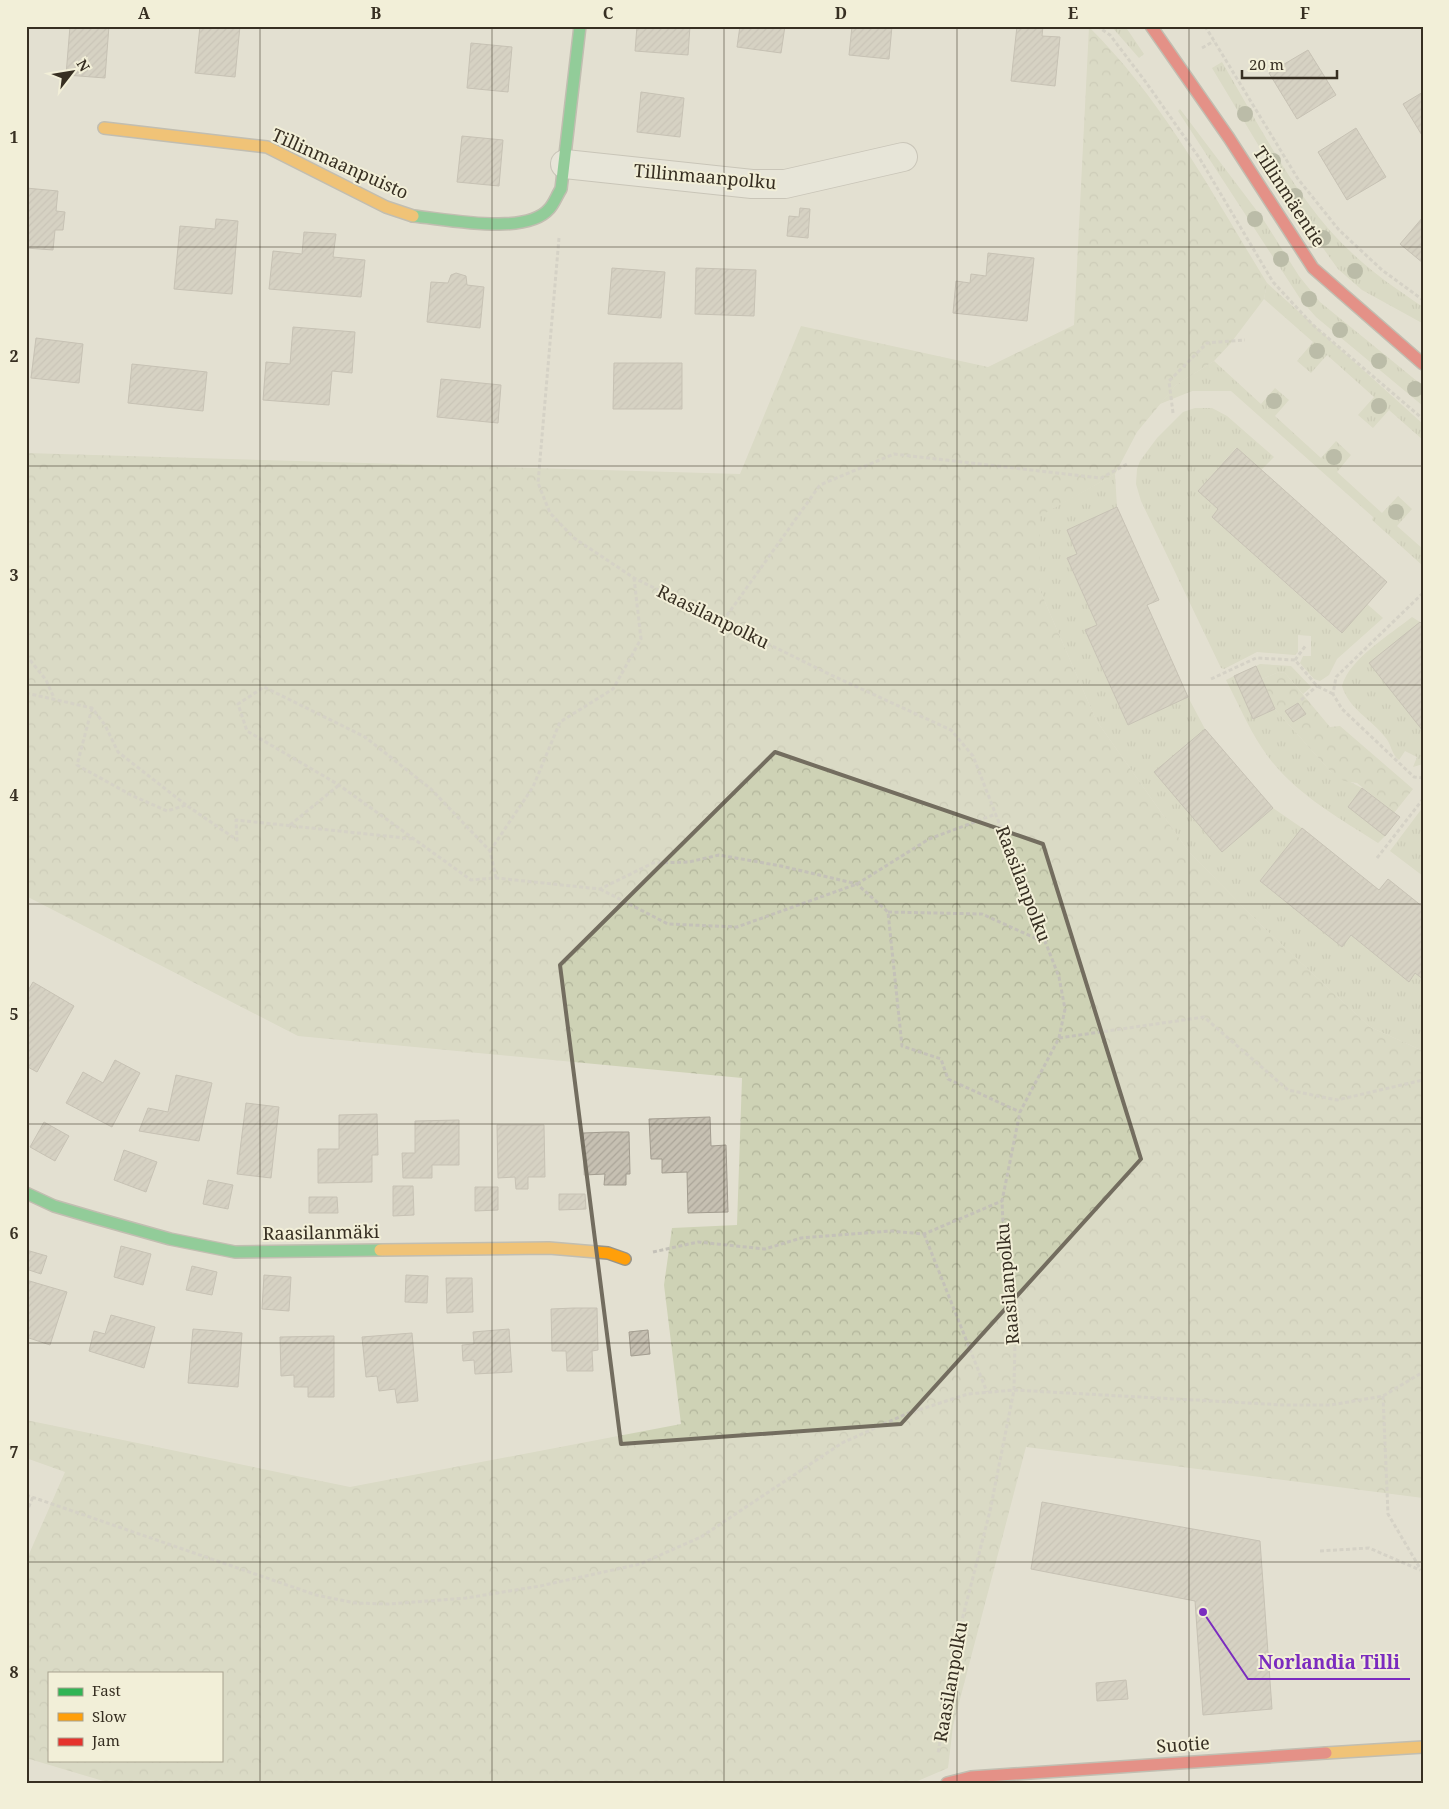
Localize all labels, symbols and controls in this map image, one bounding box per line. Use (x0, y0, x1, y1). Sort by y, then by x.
text: A (138, 2, 151, 24)
text: B (371, 2, 382, 24)
text: C (603, 2, 614, 24)
text: D (835, 2, 847, 24)
text: E (1068, 2, 1078, 24)
text: F (1300, 2, 1310, 24)
north arrow (48, 48, 98, 98)
scale bar (1242, 48, 1336, 80)
text: 20 m (1249, 54, 1284, 74)
text: N (73, 55, 95, 75)
street label: Tillinmaanpuisto (268, 122, 413, 204)
text: 1 (9, 126, 19, 148)
street label: Tillinmäentie (1248, 142, 1331, 251)
street label: Tillinmaanpolku (633, 158, 778, 194)
text: 2 (9, 345, 19, 367)
text: 3 (9, 564, 19, 586)
street label: Raasilanpolku (653, 579, 774, 654)
text: 4 (9, 784, 19, 806)
street label: Raasilanpolku (991, 822, 1057, 946)
text: 5 (9, 1003, 19, 1025)
street label: Raasilanmäki (262, 1219, 380, 1245)
text: 6 (9, 1222, 19, 1244)
street label: Raasilanpolku (990, 1222, 1024, 1346)
text: 7 (9, 1441, 19, 1463)
street label: Raasilanpolku (928, 1619, 973, 1744)
callout: Norlandia Tilli (1248, 1645, 1410, 1679)
text: Norlandia Tilli (1258, 1649, 1400, 1675)
text: 8 (9, 1661, 19, 1683)
legend (48, 1672, 222, 1762)
text: Fast (92, 1680, 121, 1700)
text: Slow (92, 1706, 126, 1726)
text: Jam (91, 1730, 120, 1750)
street label: Suotie (1155, 1730, 1210, 1758)

